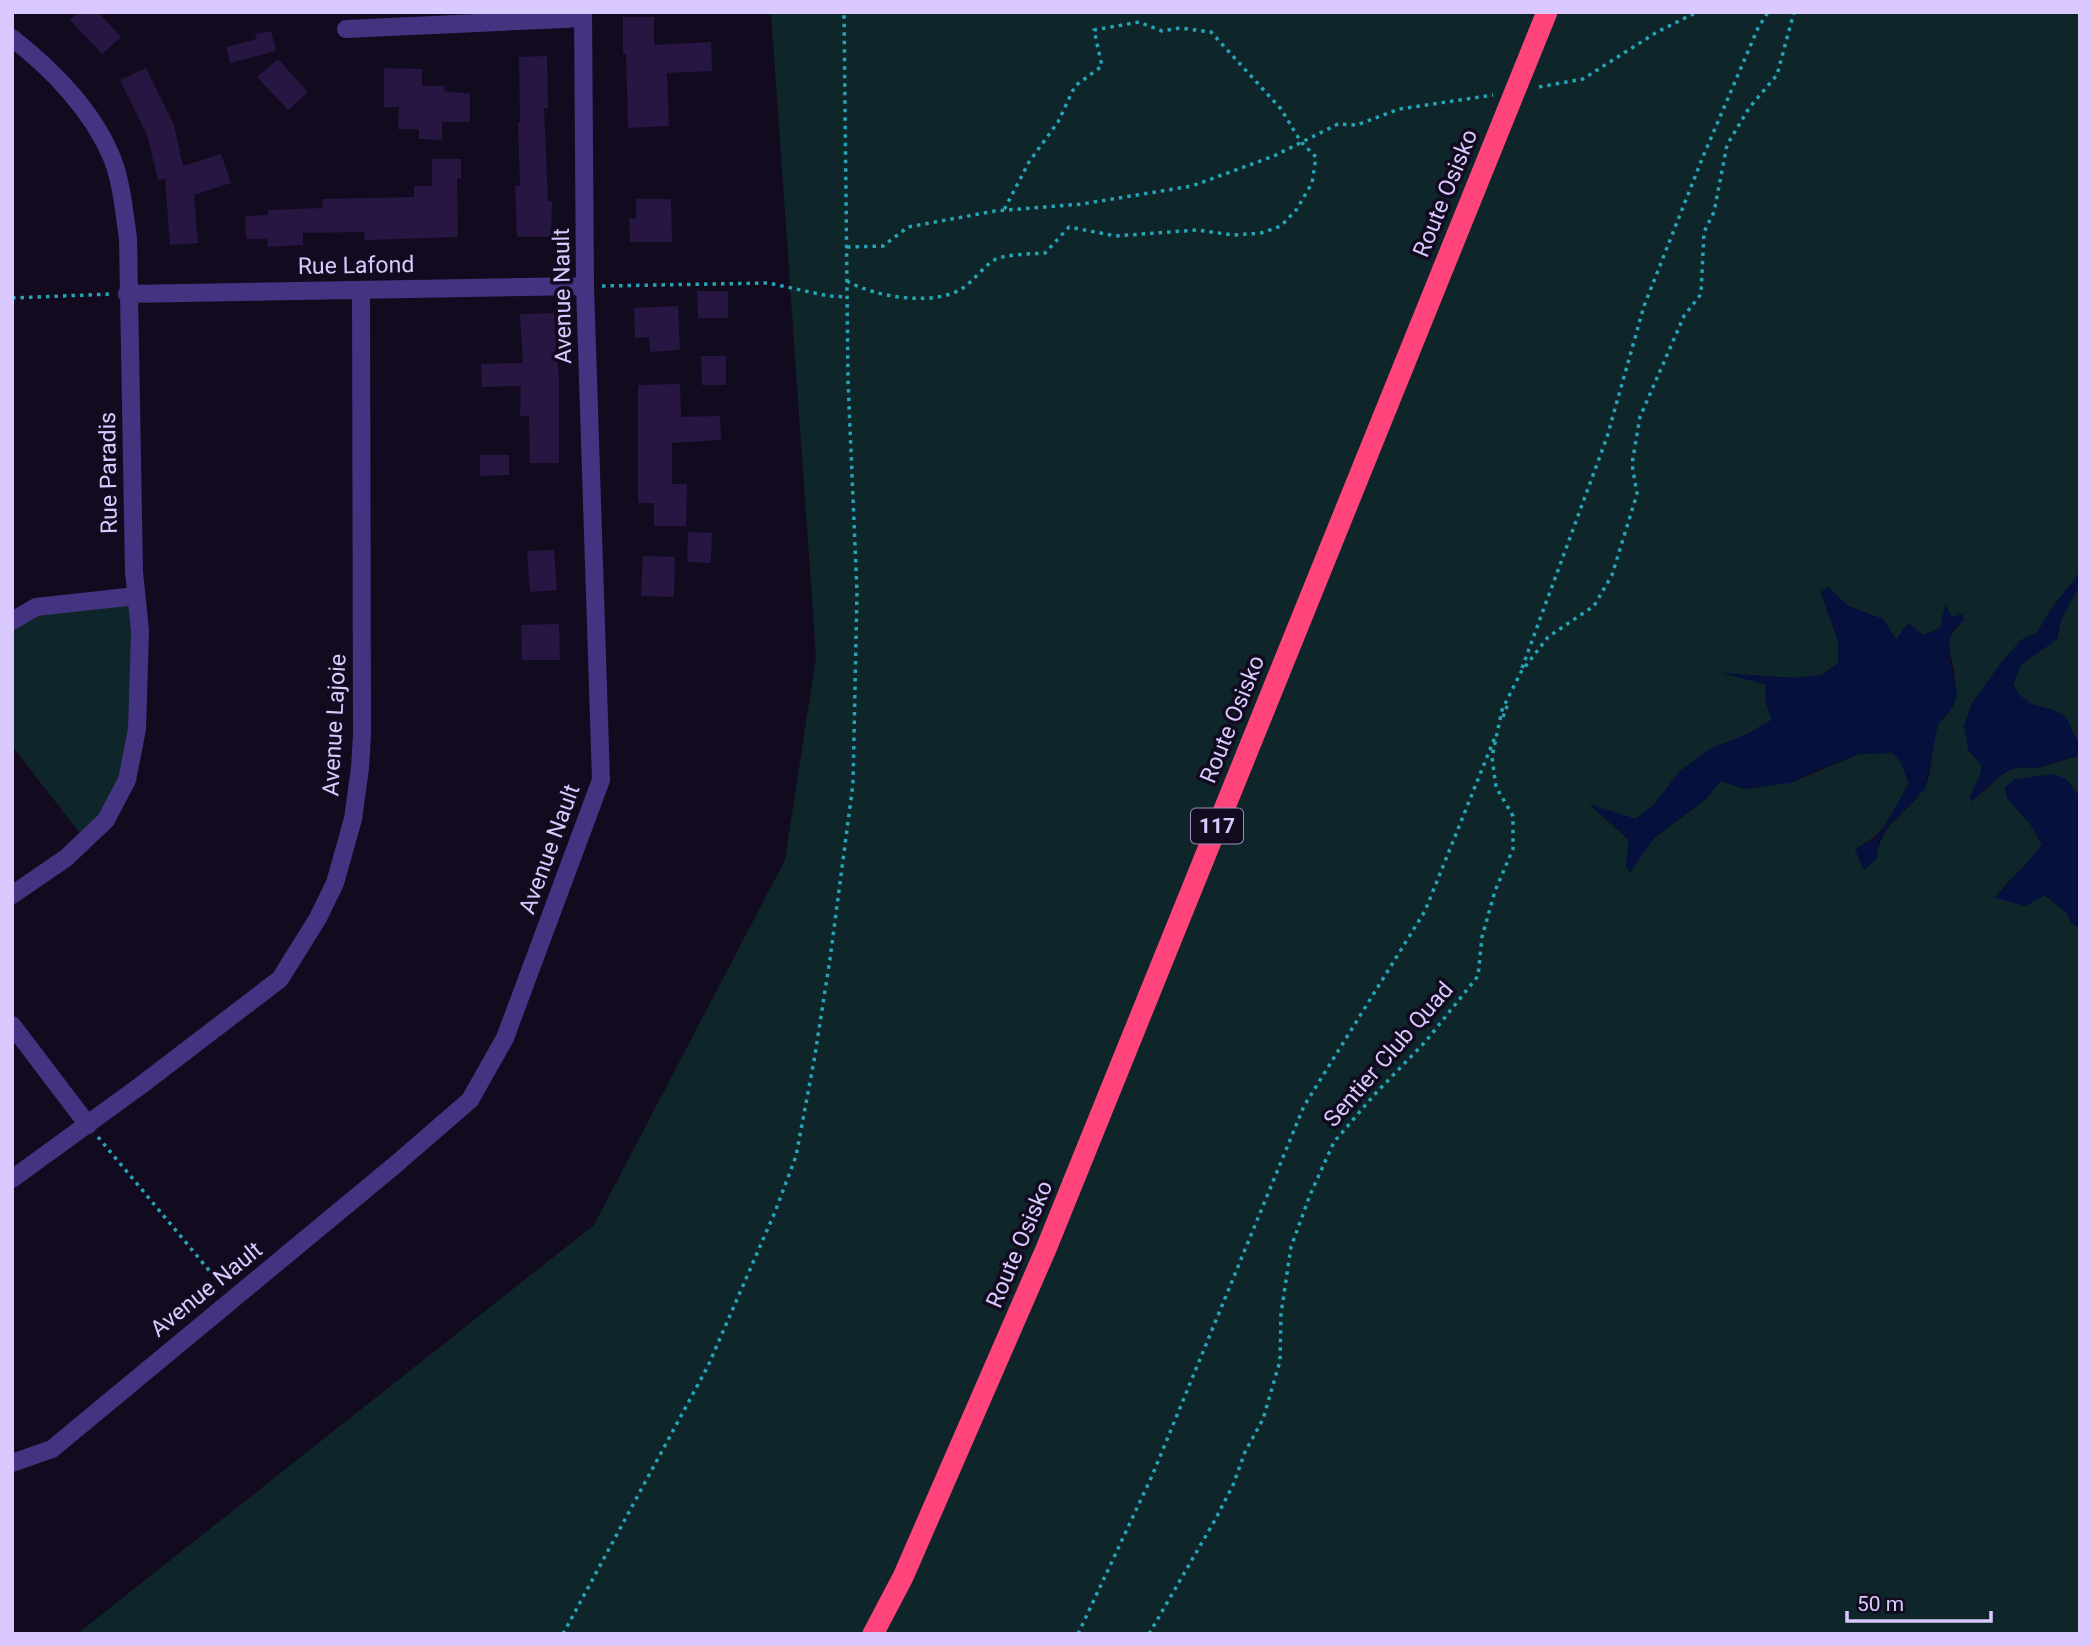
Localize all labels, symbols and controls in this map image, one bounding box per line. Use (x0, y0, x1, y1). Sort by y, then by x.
street label: Route Osisko (1408, 125, 1483, 261)
street label: Avenue Nault (548, 228, 577, 364)
street label: Rue Lafond (298, 251, 414, 280)
street label: Rue Paradis (94, 412, 123, 534)
street label: Route Osisko (1195, 651, 1270, 787)
street label: Avenue Lajoie (317, 653, 352, 797)
street label: Avenue Nault (514, 781, 585, 918)
road number: 117 (1191, 808, 1243, 844)
street label: Sentier Club Quad (1318, 976, 1459, 1132)
street label: Route Osisko (981, 1177, 1058, 1312)
street label: Avenue Nault (145, 1236, 268, 1343)
scale bar (1847, 1580, 1990, 1624)
text: 50 m (1857, 1592, 1904, 1616)

